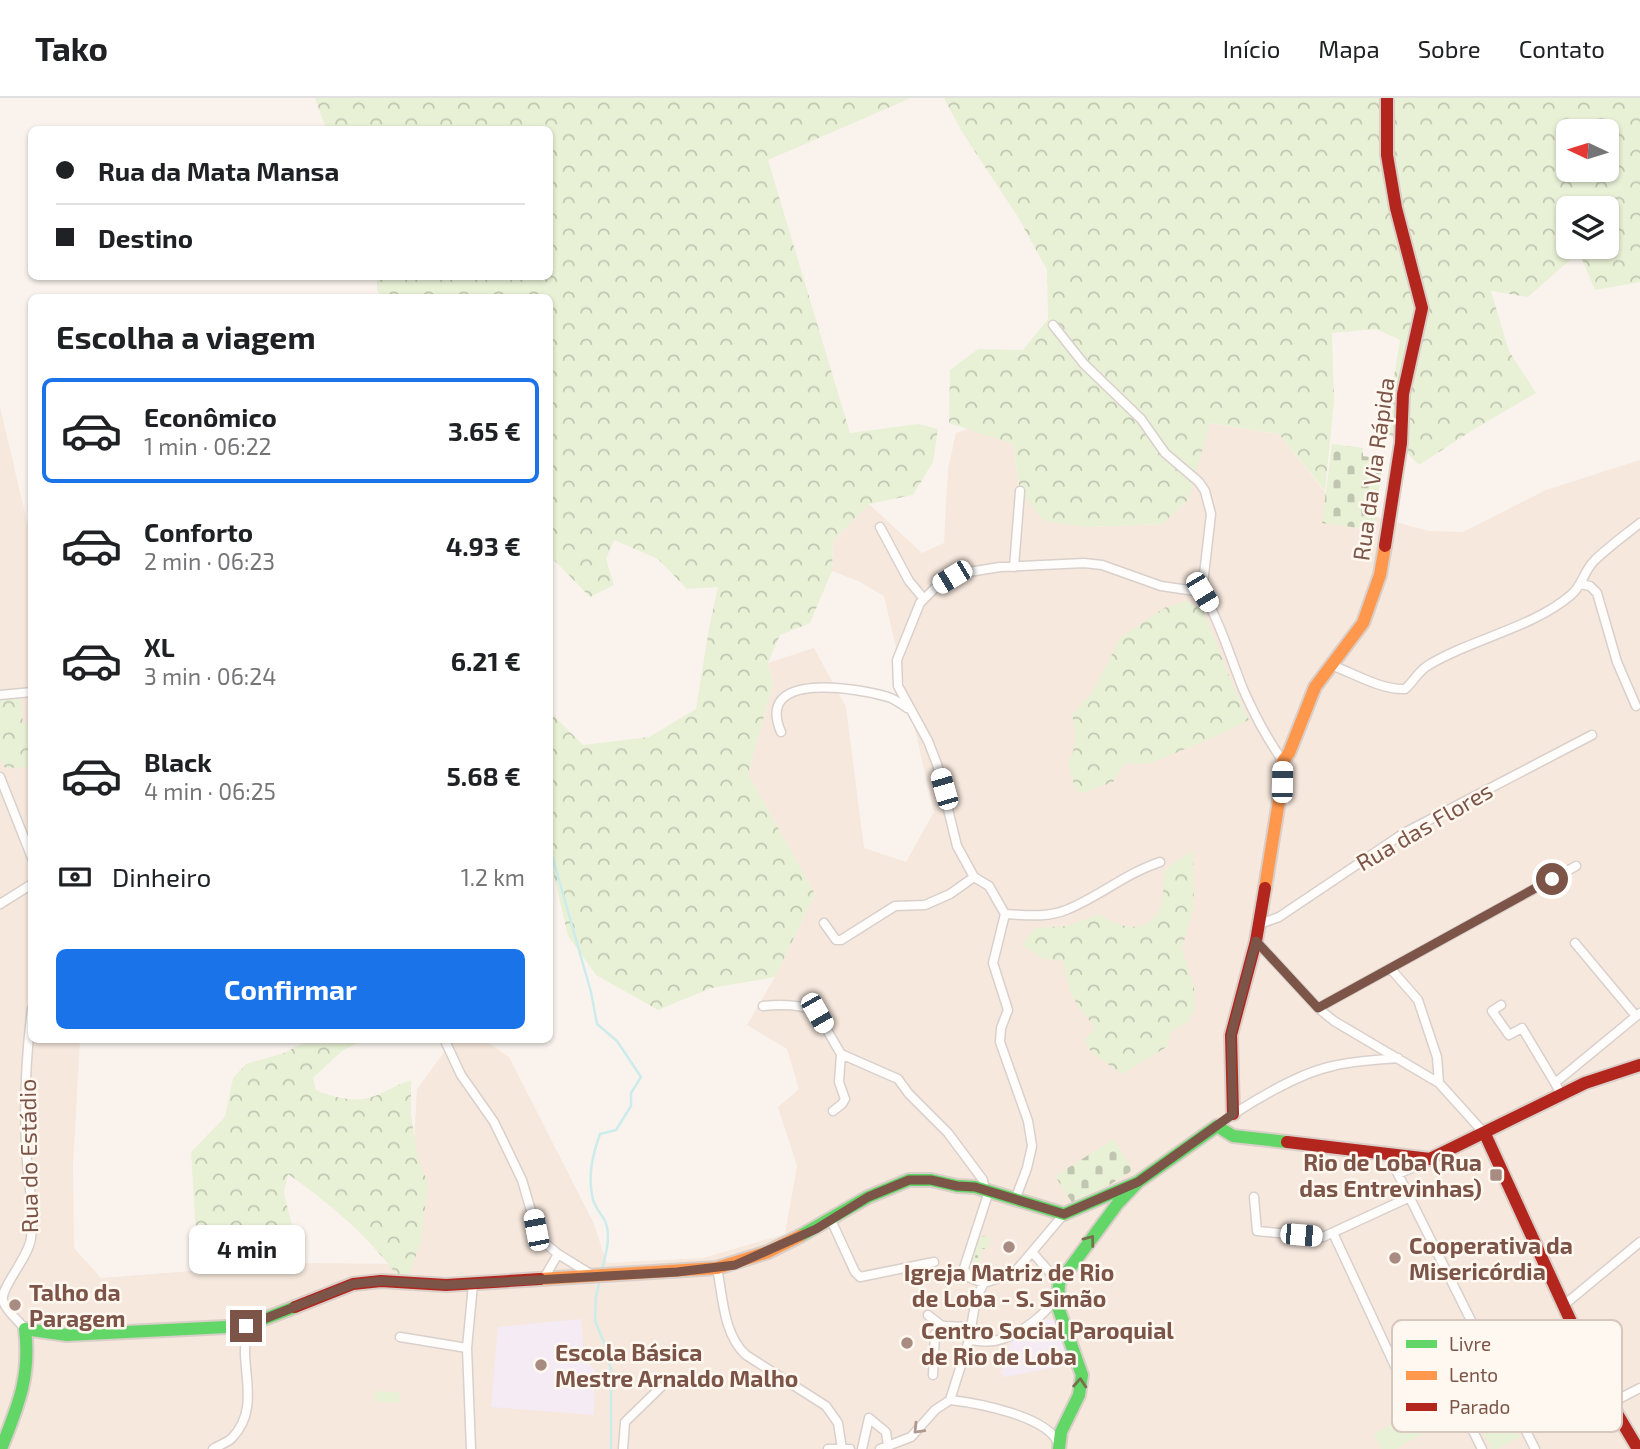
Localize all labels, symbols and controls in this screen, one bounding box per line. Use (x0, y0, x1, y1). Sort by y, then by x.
text: Tako (35, 28, 108, 68)
text: Início (1223, 34, 1280, 63)
text: Mapa (1318, 34, 1380, 63)
text: Sobre (1418, 34, 1481, 63)
text: Contato (1519, 34, 1605, 63)
north arrow (1556, 119, 1619, 182)
map controls (1556, 119, 1619, 259)
text: Rua da Mata Mansa (98, 155, 339, 186)
button: layers (1556, 196, 1619, 259)
text: Destino (98, 222, 193, 253)
text: Escolha a viagem (56, 317, 316, 355)
street label: Rua da Via Rápida (1346, 376, 1400, 562)
icon: car (60, 399, 123, 462)
text: Econômico (144, 401, 277, 432)
text: 3.65 € (448, 415, 521, 446)
text: 1 min · 06:22 (144, 432, 272, 460)
icon: car (60, 514, 123, 577)
text: Conforto (144, 516, 253, 547)
text: 4.93 € (446, 530, 521, 561)
text: 2 min · 06:23 (144, 547, 275, 575)
car (929, 557, 976, 597)
car (1183, 569, 1222, 615)
icon: car (60, 629, 123, 692)
text: XL (144, 631, 175, 662)
text: 6.21 € (451, 645, 521, 676)
text: 3 min · 06:24 (144, 662, 276, 690)
icon: car (60, 744, 123, 807)
text: Black (144, 746, 212, 777)
text: 5.68 € (446, 760, 521, 791)
car (1272, 761, 1293, 803)
car (929, 766, 960, 812)
street label: Rua das Flores (1351, 776, 1497, 876)
text: 4 min · 06:25 (144, 777, 276, 805)
icon: cash (56, 858, 94, 896)
text: Dinheiro (112, 861, 211, 892)
text: 1.2 km (461, 863, 525, 891)
route start (1536, 863, 1568, 895)
button: Confirmar (56, 949, 525, 1029)
car (798, 990, 837, 1036)
street label: Rua do Estádio (13, 1079, 43, 1233)
place label: Rio de Loba (Rua das Entrevinhas) (1299, 1148, 1482, 1202)
marker: Rio de Loba (Rua das Entrevinhas) (1488, 1167, 1504, 1183)
car (522, 1207, 551, 1253)
car (1280, 1223, 1323, 1247)
callout: 4 min (188, 1224, 304, 1274)
place label: Cooperativa da Misericórdia (1409, 1231, 1573, 1285)
text: 4 min (217, 1235, 277, 1263)
one-way arrow (1082, 1235, 1095, 1248)
marker: Igreja Matriz de Rio de Loba - S. Simão (1001, 1239, 1017, 1255)
marker: Cooperativa da Misericórdia (1387, 1250, 1403, 1266)
place label: Igreja Matriz de Rio de Loba - S. Simão (904, 1258, 1114, 1312)
place label: Talho da Paragem (29, 1278, 126, 1332)
marker: Talho da Paragem (7, 1297, 23, 1313)
route end (230, 1310, 262, 1342)
place label: Centro Social Paroquial de Rio de Loba (921, 1316, 1174, 1370)
legend (1392, 1320, 1622, 1432)
text: Livre (1449, 1332, 1491, 1355)
marker: Centro Social Paroquial de Rio de Loba (899, 1335, 915, 1351)
place label: Escola Básica Mestre Arnaldo Malho (555, 1338, 798, 1392)
marker: Escola Básica Mestre Arnaldo Malho (533, 1357, 549, 1373)
text: Lento (1449, 1363, 1498, 1386)
one-way arrow (1072, 1377, 1087, 1388)
text: Parado (1449, 1395, 1510, 1418)
one-way arrow (913, 1421, 926, 1434)

